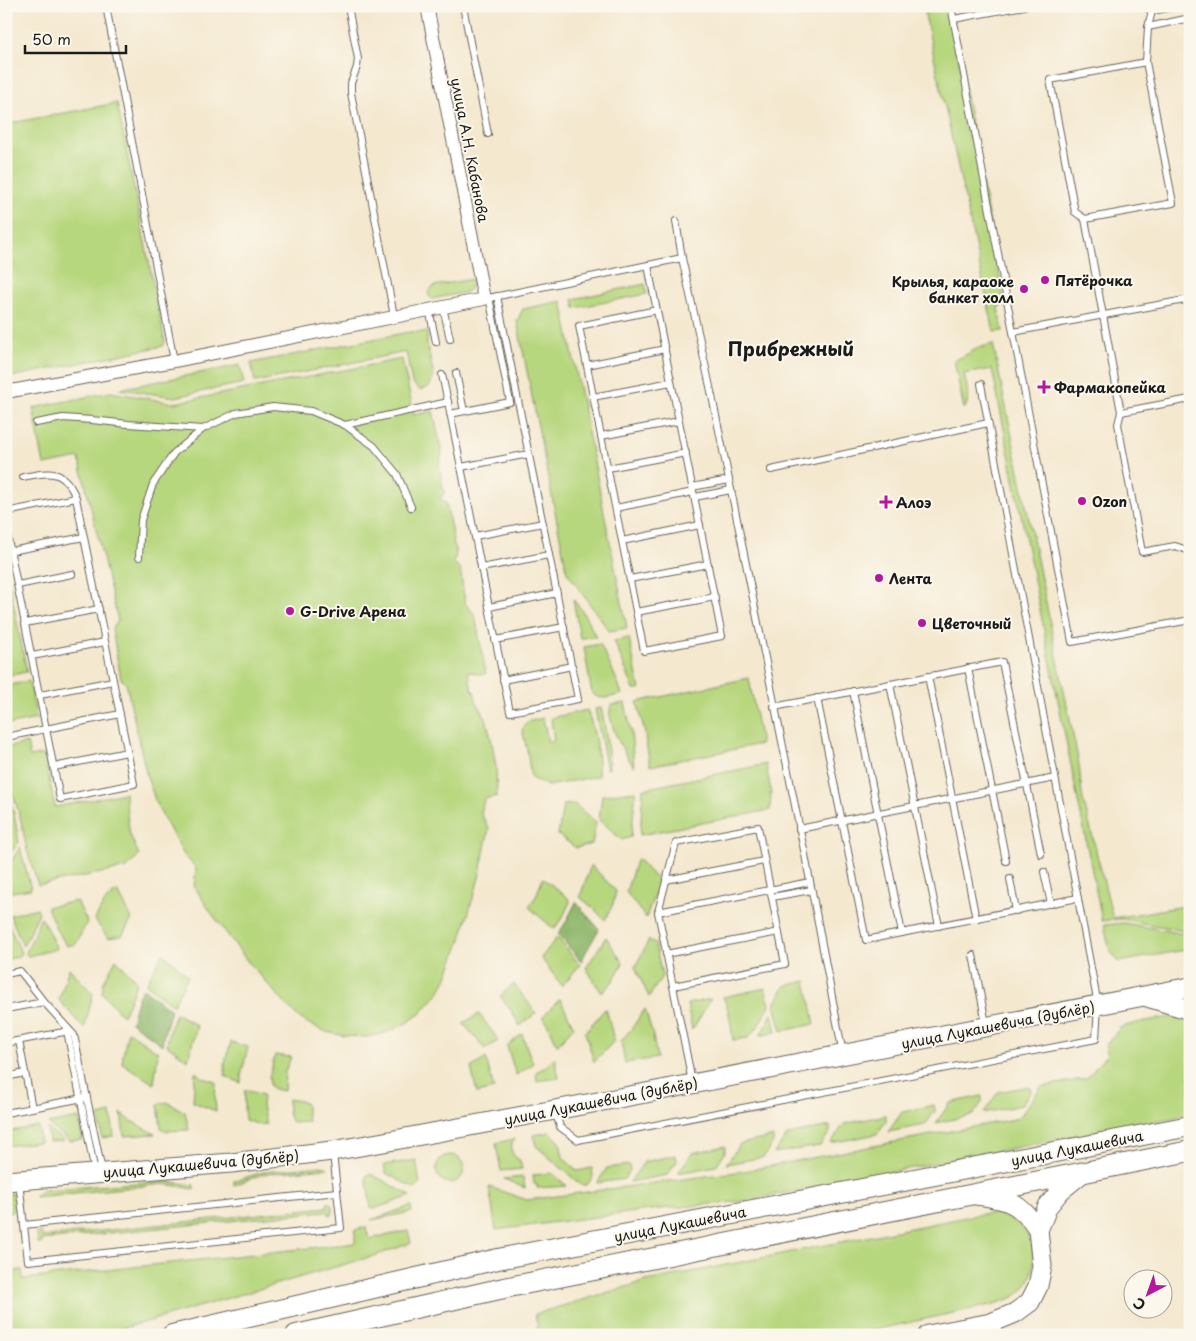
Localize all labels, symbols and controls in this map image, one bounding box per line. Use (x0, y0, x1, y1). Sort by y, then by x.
scale bar (25, 22, 126, 54)
text: 50 m (32, 27, 71, 50)
street label: улица А.Н. Кабанова (446, 76, 494, 224)
place label: Пятёрочка (1055, 270, 1133, 291)
place label: Крылья, караоке банкет холл (892, 271, 1014, 308)
marker: Пятёрочка (1039, 274, 1051, 286)
marker: Крылья, караоке банкет холл (1018, 283, 1030, 295)
district label: Прибрежный (728, 334, 854, 362)
place label: Фармакопейка (1054, 377, 1167, 398)
marker: Фармакопейка (1038, 381, 1050, 393)
place label: Ozon (1092, 491, 1127, 512)
place label: Алоэ (896, 492, 931, 513)
marker: Ozon (1076, 495, 1088, 507)
marker: Алоэ (880, 496, 892, 508)
place label: Лента (889, 568, 932, 589)
marker: Лента (873, 572, 885, 584)
place label: G-Drive Арена (300, 601, 407, 622)
marker: G-Drive Арена (284, 605, 296, 617)
place label: Цветочный (932, 613, 1012, 634)
marker: Цветочный (916, 617, 928, 629)
street label: улица Лукашевича (дублёр) (899, 996, 1097, 1054)
street label: улица Лукашевича (дублёр) (502, 1072, 700, 1130)
street label: улица Лукашевича (1009, 1125, 1145, 1171)
street label: улица Лукашевича (дублёр) (102, 1145, 300, 1183)
street label: улица Лукашевича (612, 1201, 748, 1247)
north arrow (1124, 1268, 1174, 1318)
text: С (1128, 1293, 1150, 1316)

